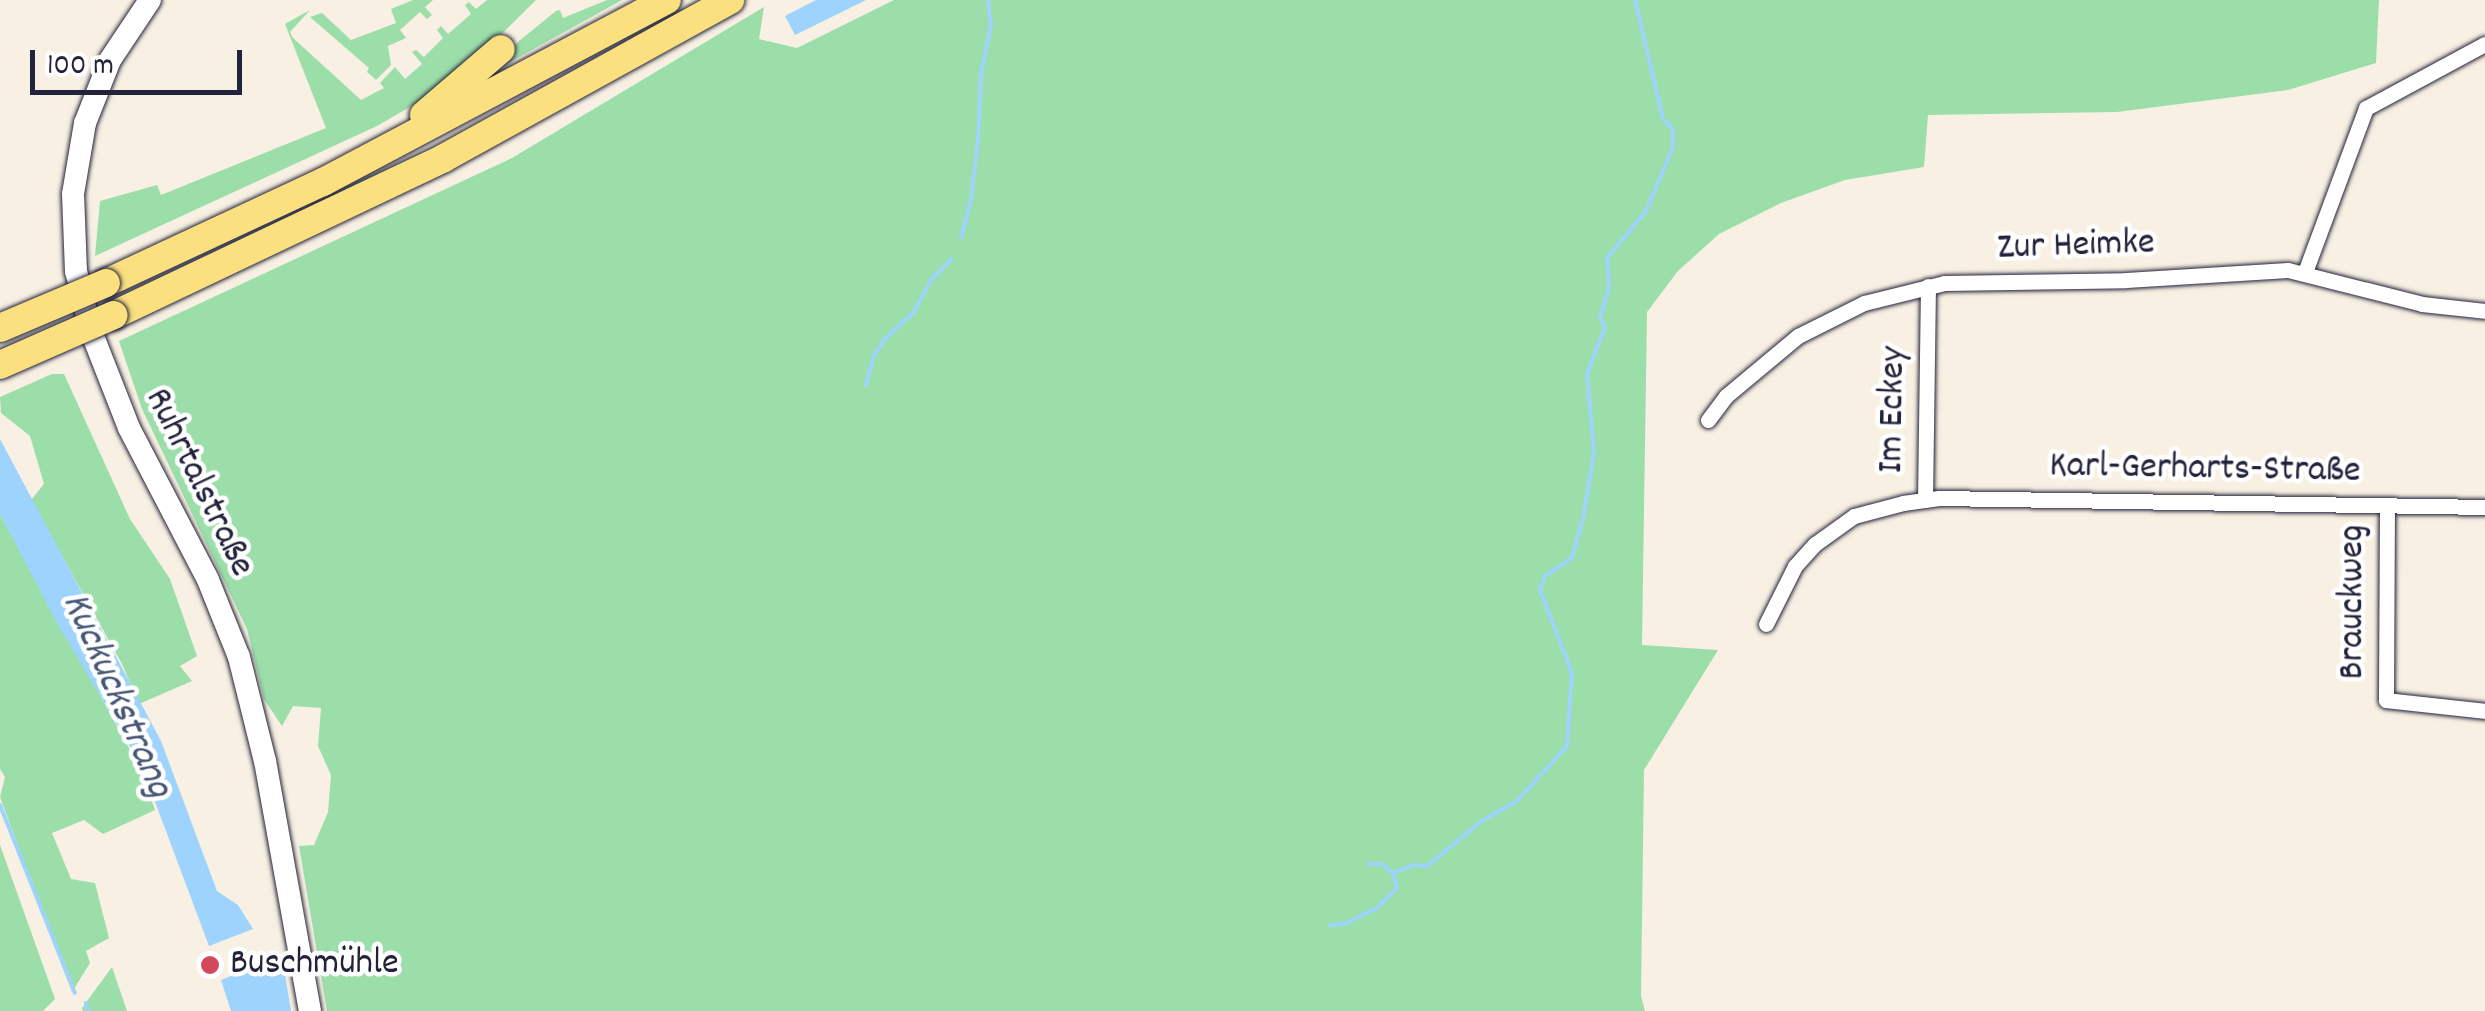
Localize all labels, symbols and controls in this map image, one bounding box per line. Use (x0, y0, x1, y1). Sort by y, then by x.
scale bar (35, 30, 248, 92)
text: 100 m (47, 46, 114, 89)
street label: Zur Heimke (1997, 221, 2155, 273)
street label: Im Eckey (1870, 346, 1918, 474)
street label: Ruhrtalstraße (133, 381, 263, 585)
street label: Karl-Gerharts-Straße (2049, 444, 2361, 496)
street label: Brauckweg (2331, 524, 2377, 680)
water label: Kuckuckstrang (49, 586, 181, 806)
place label: Buschmühle (230, 942, 399, 988)
marker: Buschmühle (199, 954, 221, 976)

